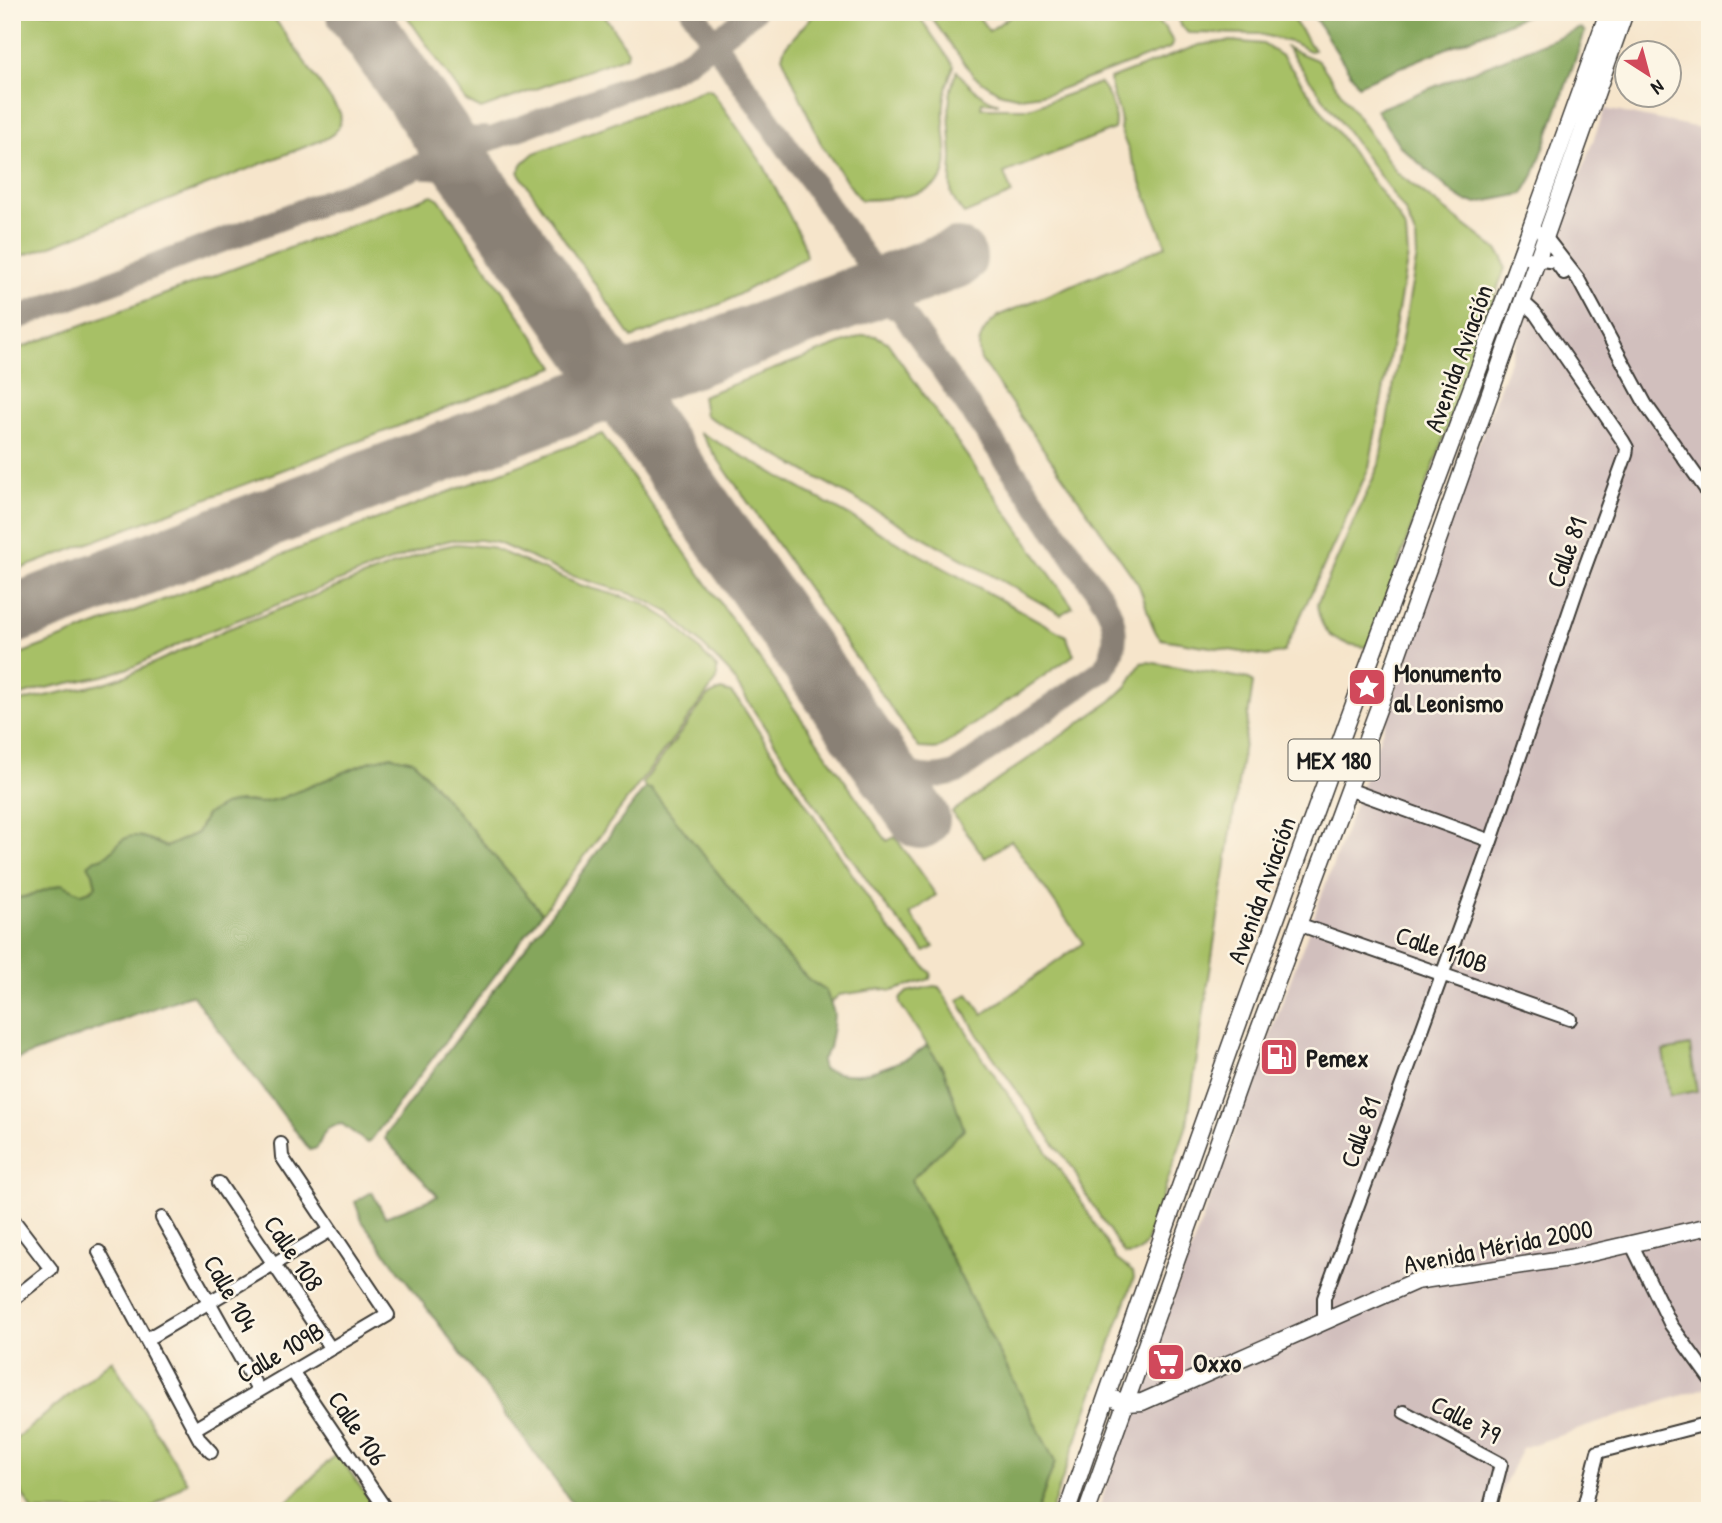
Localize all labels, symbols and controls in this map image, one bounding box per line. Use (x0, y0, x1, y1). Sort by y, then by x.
north arrow (1614, 38, 1684, 108)
text: N (1646, 74, 1670, 101)
street label: Avenida Aviación (1415, 279, 1501, 437)
street label: Calle 81 (1537, 512, 1595, 592)
place label: Monumento al Leonismo (1394, 655, 1504, 720)
place icon: Monumento al Leonismo (1346, 666, 1388, 708)
road number: MEX 180 (1288, 740, 1380, 780)
street label: Avenida Aviación (1218, 811, 1304, 969)
street label: Calle 110B (1391, 917, 1493, 981)
fuel station icon: Pemex (1258, 1036, 1300, 1078)
place label: Pemex (1306, 1040, 1369, 1075)
street label: Calle 81 (1331, 1092, 1389, 1172)
street label: Calle 108 (256, 1208, 332, 1298)
street label: Avenida Mérida 2000 (1400, 1210, 1596, 1282)
street label: Calle 104 (196, 1248, 266, 1338)
street label: Calle 109B (230, 1313, 330, 1391)
supermarket icon: Oxxo (1145, 1341, 1187, 1383)
place label: Oxxo (1193, 1345, 1242, 1380)
street label: Calle 106 (320, 1384, 396, 1472)
street label: Calle 79 (1425, 1386, 1507, 1452)

